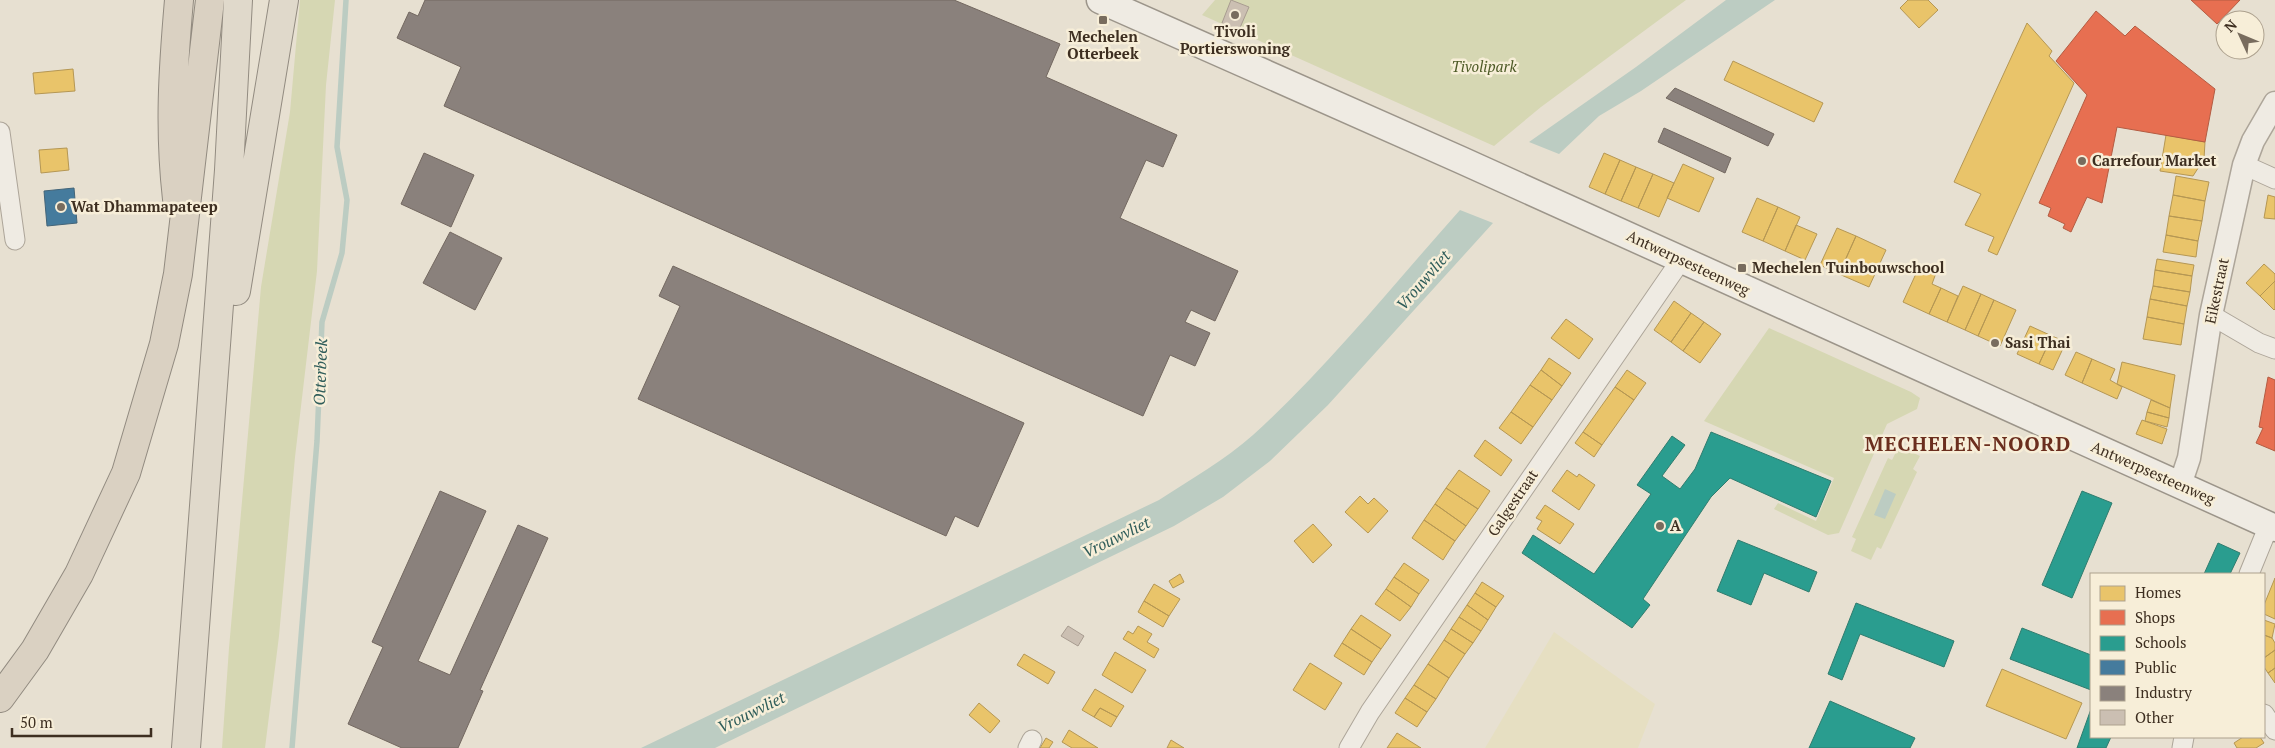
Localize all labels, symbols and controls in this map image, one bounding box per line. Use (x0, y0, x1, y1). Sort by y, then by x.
marker: Tivoli Portierswoning (1229, 9, 1241, 21)
north arrow (2215, 10, 2265, 60)
marker: Mechelen Otterbeek (1097, 14, 1109, 26)
text: N (2220, 15, 2241, 36)
place label: Tivoli Portierswoning (1180, 21, 1291, 58)
place label: Mechelen Otterbeek (1067, 26, 1139, 63)
park label: Tivolipark (1451, 56, 1517, 76)
place label: Carrefour Market (2092, 150, 2217, 170)
marker: Carrefour Market (2076, 155, 2088, 167)
place label: Wat Dhammapateep (71, 196, 218, 216)
marker: Wat Dhammapateep (55, 201, 67, 213)
street label: Antwerpsesteenweg (1624, 225, 1754, 300)
water label: Vrouwvliet (1391, 245, 1456, 315)
street label: Eikestraat (2199, 256, 2233, 326)
place label: Mechelen Tuinbouwschool (1752, 257, 1944, 277)
marker: Mechelen Tuinbouwschool (1736, 262, 1748, 274)
place label: Sasi Thai (2005, 332, 2070, 352)
marker: Sasi Thai (1989, 337, 2001, 349)
water label: Otterbeek (308, 338, 332, 406)
district label: MECHELEN-NOORD (1865, 430, 2071, 457)
street label: Antwerpsesteenweg (2088, 436, 2219, 509)
street label: Galgestraat (1483, 465, 1542, 540)
water label: Vrouwvliet (1078, 511, 1154, 563)
place label: A (1670, 515, 1681, 535)
marker: A (1654, 520, 1666, 532)
legend (2090, 573, 2265, 738)
text: Homes (2135, 582, 2181, 602)
text: Shops (2135, 607, 2175, 627)
text: Schools (2135, 632, 2186, 652)
text: Public (2135, 657, 2177, 677)
text: Industry (2135, 682, 2192, 702)
water label: Vrouwvliet (713, 686, 789, 738)
scale bar (12, 706, 151, 738)
text: Other (2135, 707, 2174, 727)
text: 50 m (20, 712, 53, 732)

